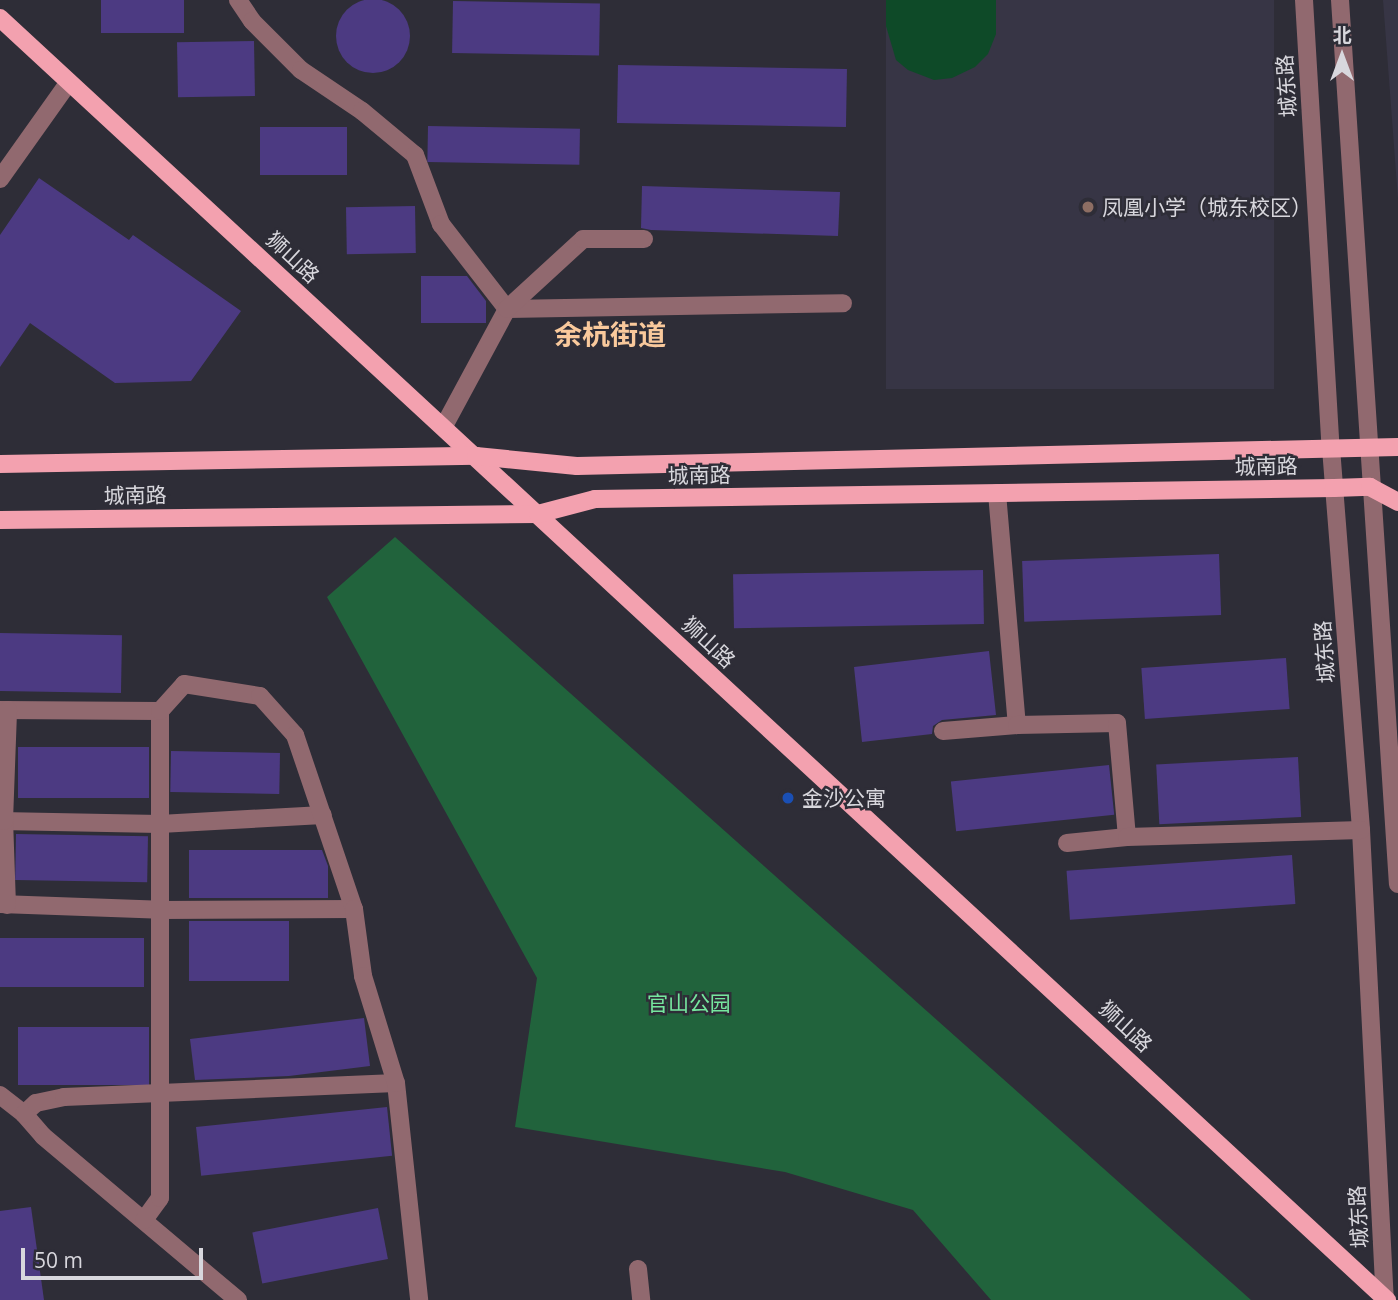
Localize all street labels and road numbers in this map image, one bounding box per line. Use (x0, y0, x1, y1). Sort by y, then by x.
street label: 城东路 (1271, 54, 1301, 118)
street label: 狮山路 (261, 226, 325, 288)
street label: 城南路 (1234, 453, 1298, 479)
street label: 城南路 (667, 462, 731, 488)
street label: 城南路 (103, 482, 167, 508)
street label: 狮山路 (677, 611, 741, 673)
street label: 城东路 (1309, 620, 1339, 684)
street label: 狮山路 (1094, 995, 1158, 1057)
street label: 城东路 (1344, 1185, 1372, 1249)

